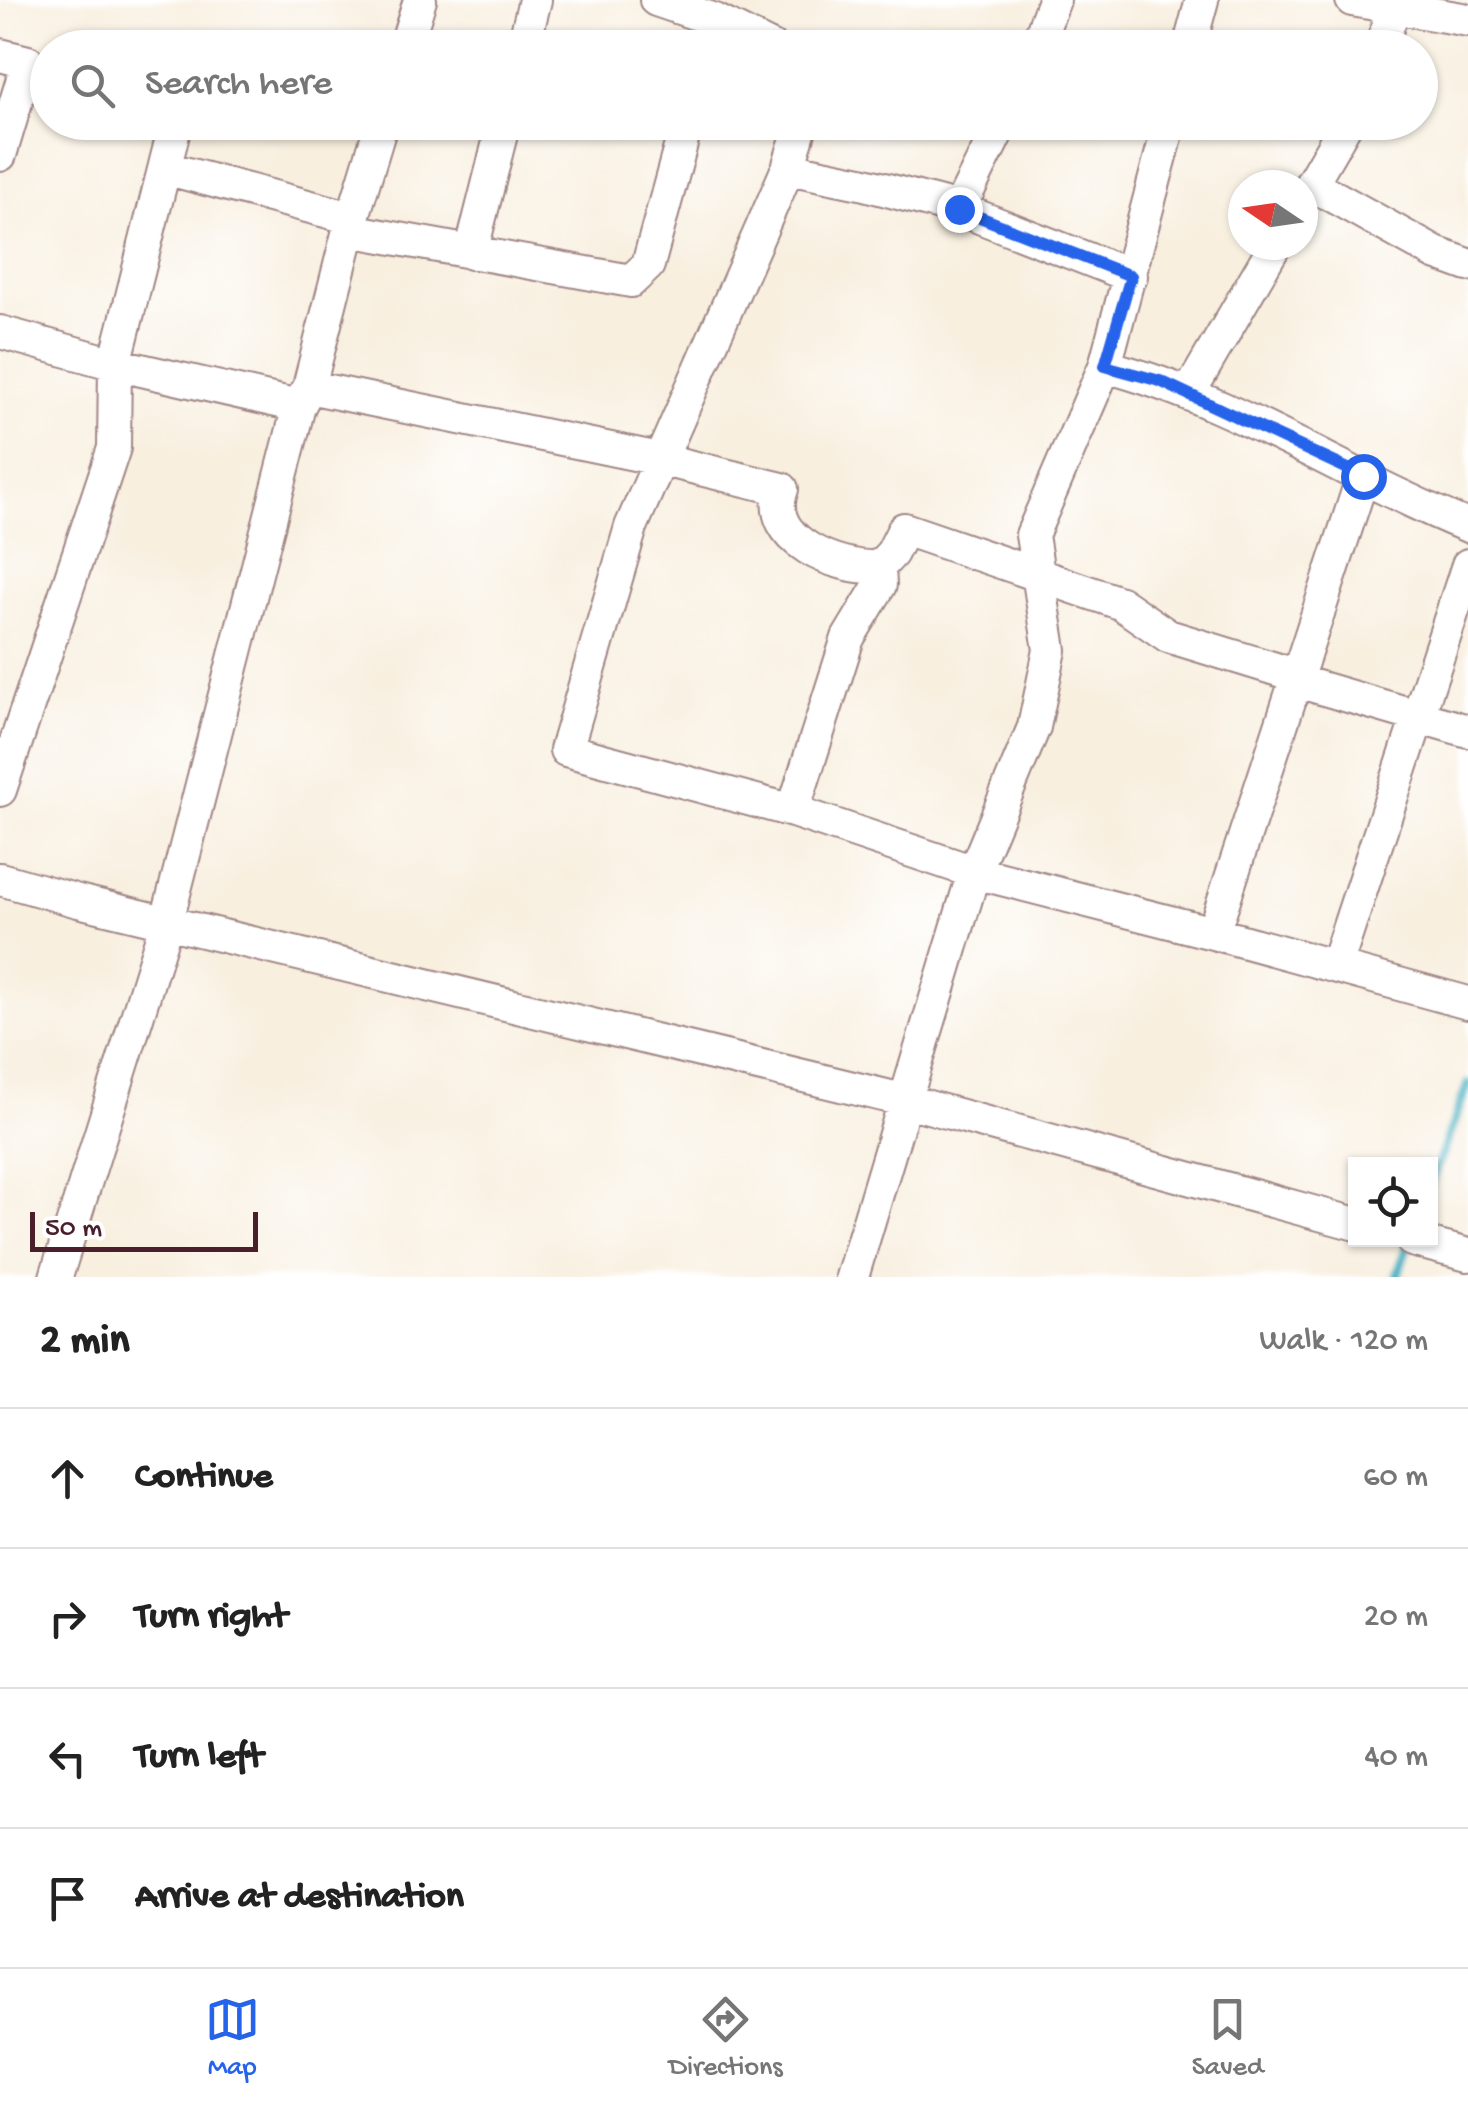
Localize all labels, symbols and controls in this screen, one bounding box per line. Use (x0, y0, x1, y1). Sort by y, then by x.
search box (30, 30, 1438, 140)
icon: search (65, 58, 120, 113)
text: Search here (145, 63, 332, 107)
north arrow (1228, 170, 1318, 260)
route end (937, 187, 983, 233)
route start (1341, 454, 1387, 500)
map controls (1348, 1157, 1438, 1247)
button: locate (1348, 1157, 1438, 1247)
scale bar (30, 1207, 258, 1252)
text: 50 m (45, 1213, 102, 1246)
text: 2 min (40, 1318, 129, 1367)
text: Walk · 120 m (1259, 1323, 1428, 1361)
icon: ahead (40, 1451, 95, 1506)
text: Continue (135, 1456, 273, 1500)
text: 60 m (1363, 1459, 1428, 1497)
icon: right (40, 1591, 95, 1646)
text: Turn right (135, 1596, 287, 1640)
text: 20 m (1364, 1599, 1428, 1637)
icon: left (40, 1731, 95, 1786)
text: Turn left (135, 1736, 263, 1780)
text: 40 m (1364, 1739, 1428, 1777)
icon: arrive (40, 1871, 95, 1926)
text: Arrive at destination (135, 1876, 464, 1920)
tab: Map (205, 1992, 260, 2085)
tab: Directions (669, 1992, 783, 2085)
tab: Saved (1192, 1992, 1263, 2085)

